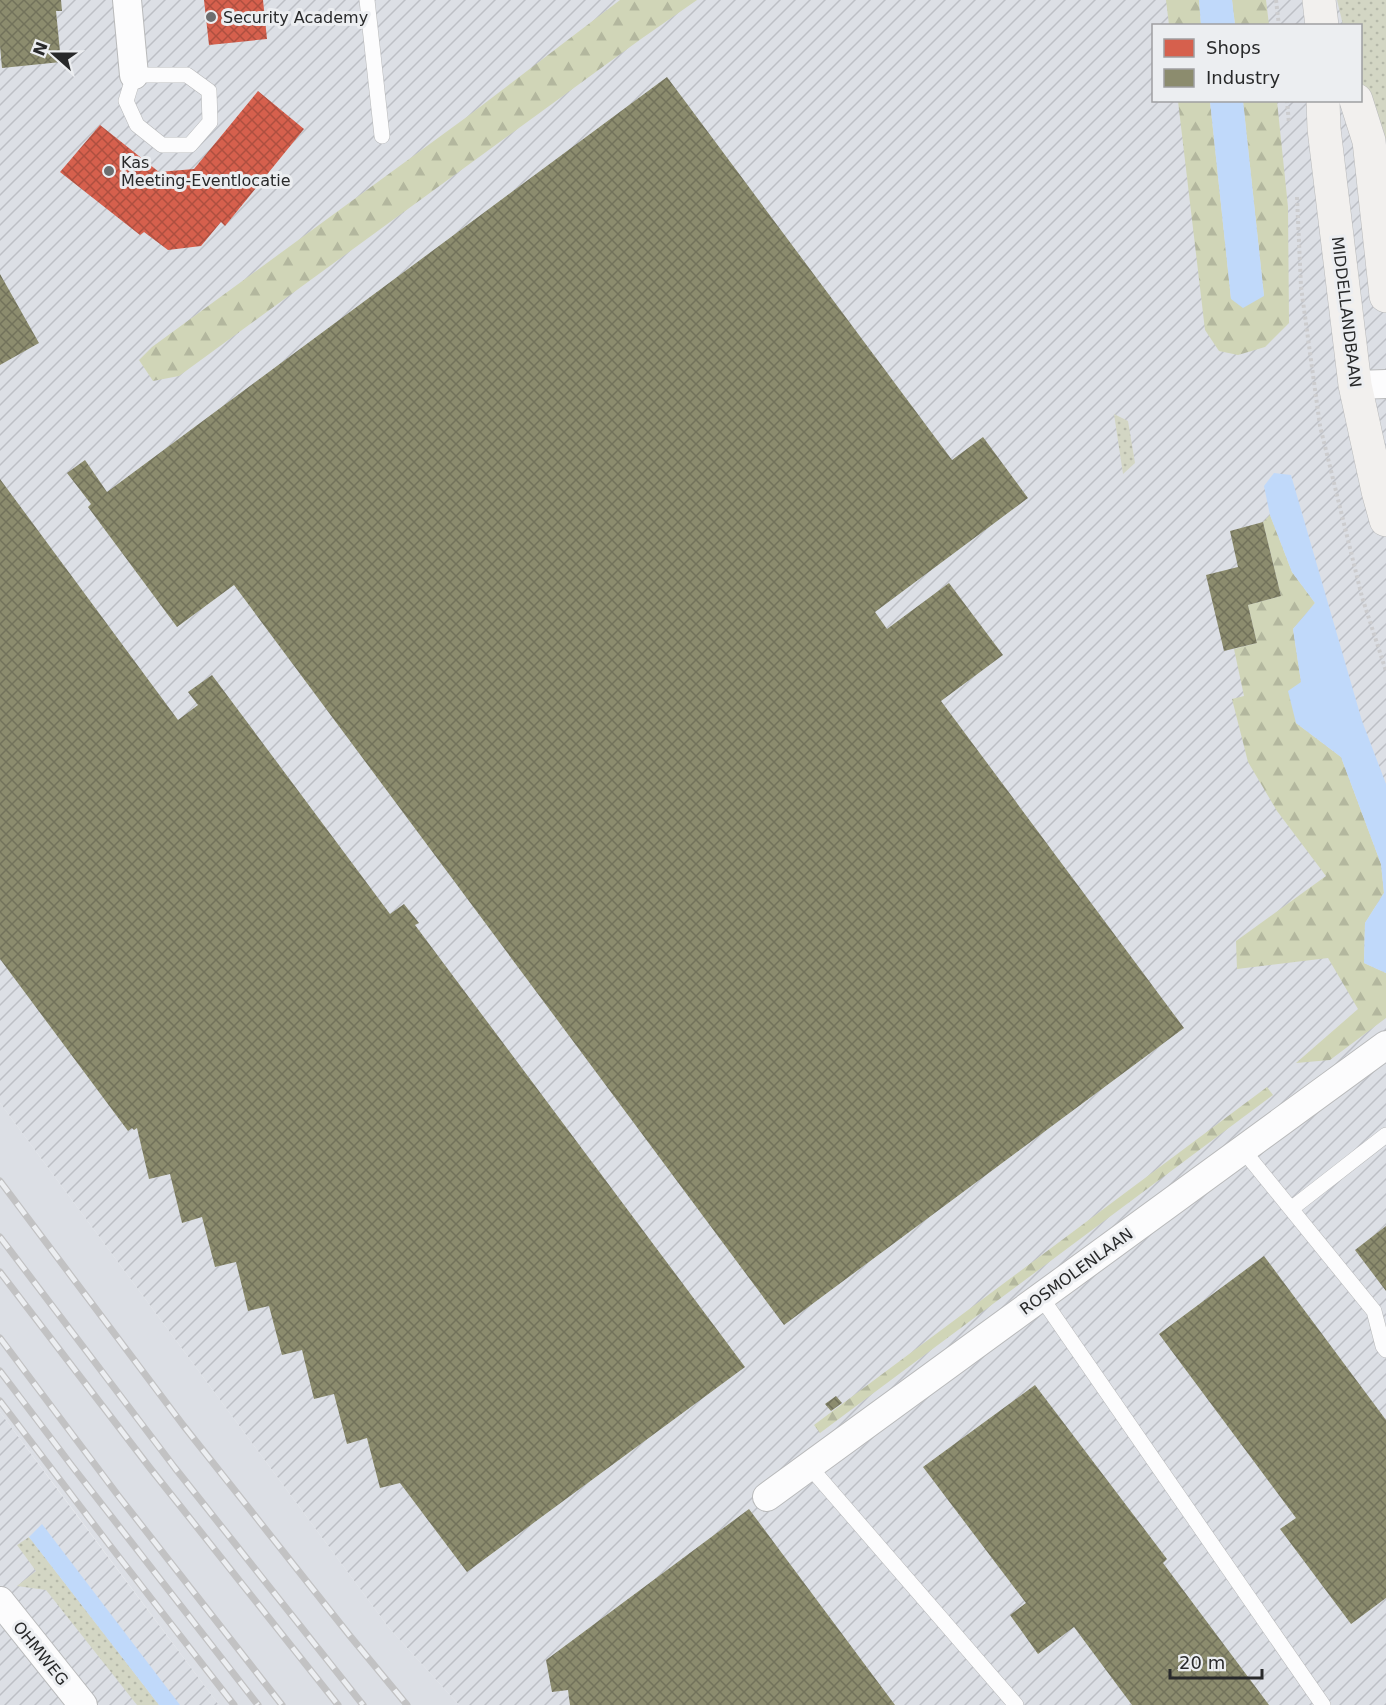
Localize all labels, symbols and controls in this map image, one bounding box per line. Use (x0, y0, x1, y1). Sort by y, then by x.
place label: Security Academy (223, 8, 368, 27)
marker: Security Academy (204, 10, 218, 24)
north arrow (24, 24, 84, 84)
legend (1152, 24, 1362, 102)
text: Shops (1206, 37, 1261, 58)
text: N (29, 39, 52, 58)
text: Industry (1206, 67, 1280, 88)
place label: Kas Meeting-Eventlocatie (121, 153, 291, 190)
marker: Kas Meeting-Eventlocatie (102, 164, 116, 178)
street label: MIDDELLANDBAAN (1328, 235, 1365, 389)
street label: ROSMOLENLAAN (1016, 1224, 1136, 1319)
street label: OHMWEG (9, 1618, 72, 1689)
scale bar (1170, 1642, 1262, 1680)
text: 20 m (1179, 1652, 1225, 1673)

